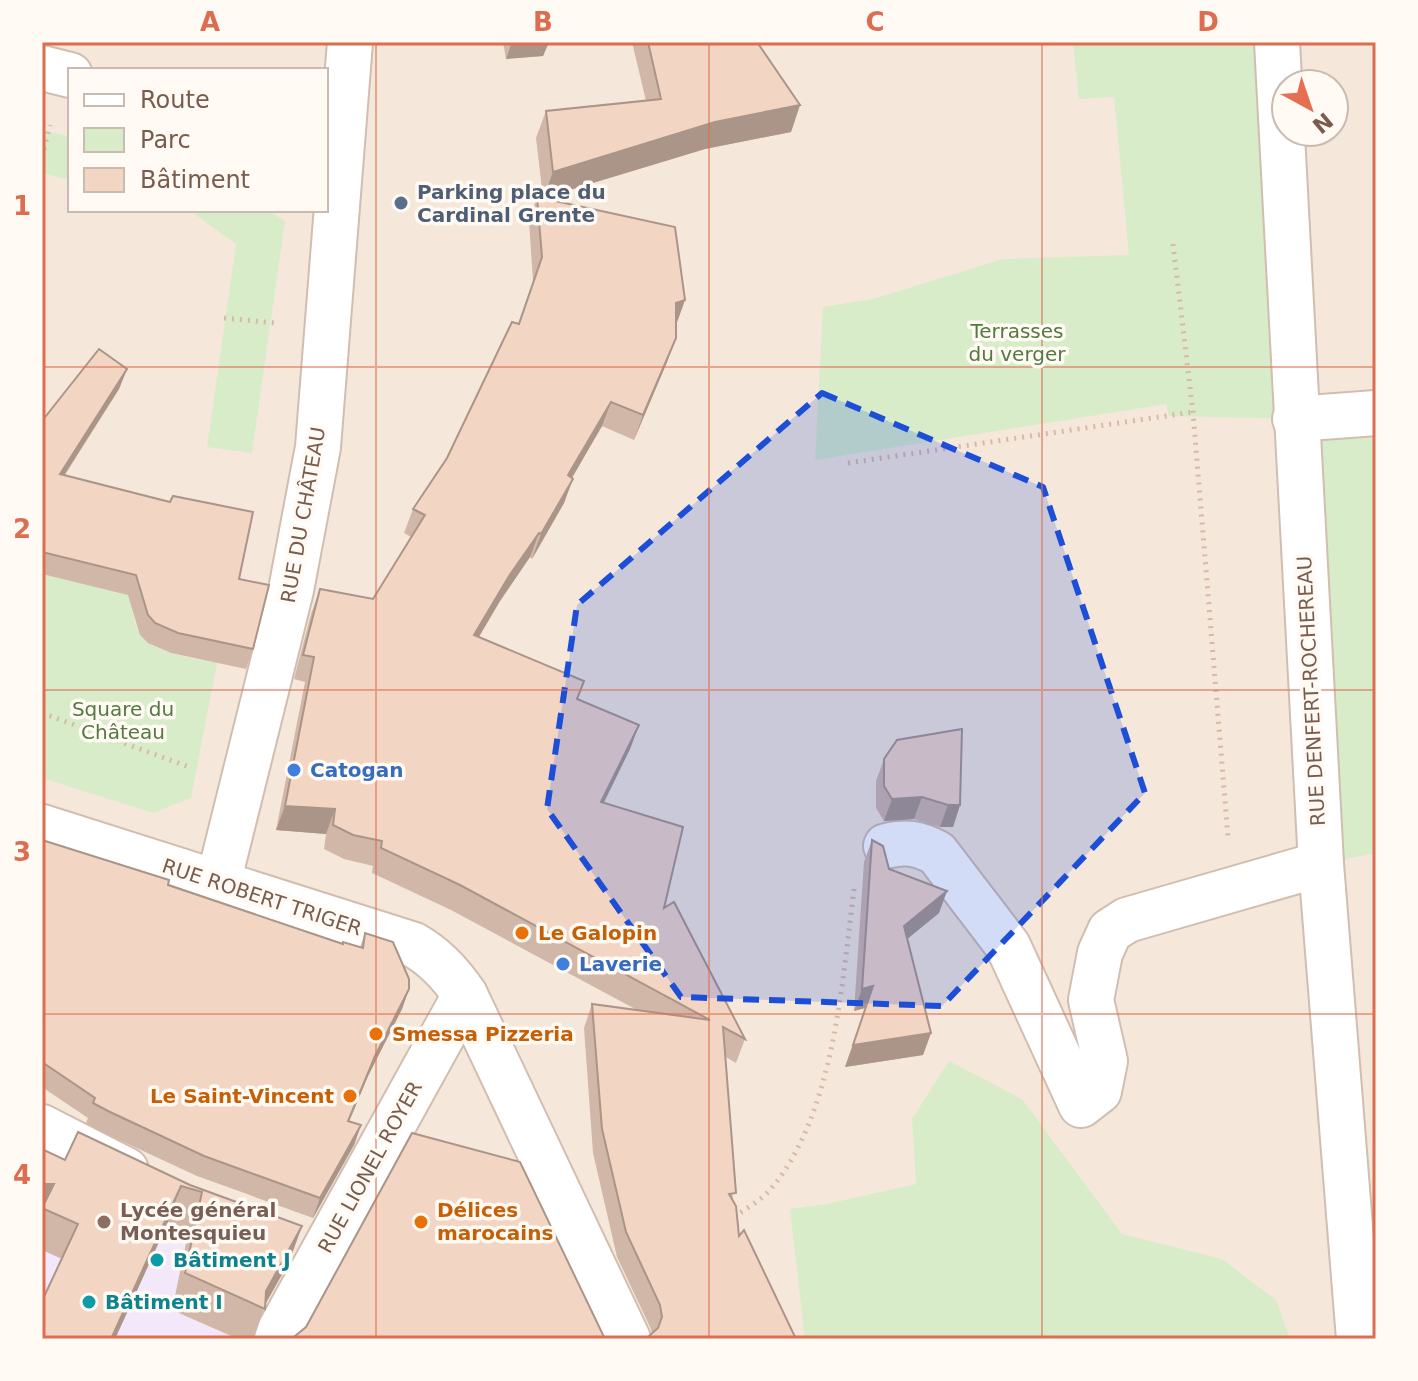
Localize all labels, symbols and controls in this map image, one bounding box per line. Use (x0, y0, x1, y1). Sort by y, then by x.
text: A (200, 7, 220, 37)
text: B (533, 7, 553, 37)
text: C (865, 7, 885, 37)
text: D (1197, 7, 1219, 37)
legend (68, 68, 328, 212)
north arrow (1270, 68, 1350, 148)
text: Route (140, 86, 210, 114)
text: N (1307, 107, 1338, 138)
text: Parc (140, 126, 191, 154)
text: Bâtiment (140, 166, 250, 194)
place label: Parking place du Cardinal Grente (417, 180, 606, 227)
text: 1 (13, 191, 31, 221)
marker: Parking place du Cardinal Grente (392, 194, 410, 212)
park label: Terrasses du verger (969, 319, 1066, 366)
street label: RUE DU CHÂTEAU (276, 425, 330, 605)
text: 2 (13, 514, 31, 544)
street label: RUE DENFERT-ROCHEREAU (1292, 555, 1330, 827)
park label: Square du Château (72, 697, 174, 744)
place label: Catogan (310, 758, 404, 782)
marker: Catogan (285, 761, 303, 779)
text: 3 (13, 837, 31, 867)
street label: RUE ROBERT TRIGER (159, 853, 365, 941)
place label: Le Galopin (538, 921, 657, 945)
marker: Le Galopin (513, 924, 531, 942)
place label: Laverie (579, 952, 662, 976)
marker: Laverie (554, 955, 572, 973)
place label: Smessa Pizzeria (392, 1022, 574, 1046)
marker: Smessa Pizzeria (367, 1025, 385, 1043)
street label: RUE LIONEL ROYER (313, 1077, 427, 1257)
place label: Le Saint-Vincent (150, 1084, 334, 1108)
marker: Le Saint-Vincent (341, 1087, 359, 1105)
text: 4 (13, 1160, 31, 1190)
place label: Lycée général Montesquieu (120, 1198, 276, 1245)
place label: Délices marocains (437, 1198, 553, 1245)
marker: Lycée général Montesquieu (95, 1213, 113, 1231)
marker: Délices marocains (412, 1213, 430, 1231)
place label: Bâtiment J (173, 1248, 291, 1272)
marker: Bâtiment J (148, 1251, 166, 1269)
place label: Bâtiment I (105, 1290, 223, 1314)
marker: Bâtiment I (80, 1293, 98, 1311)

